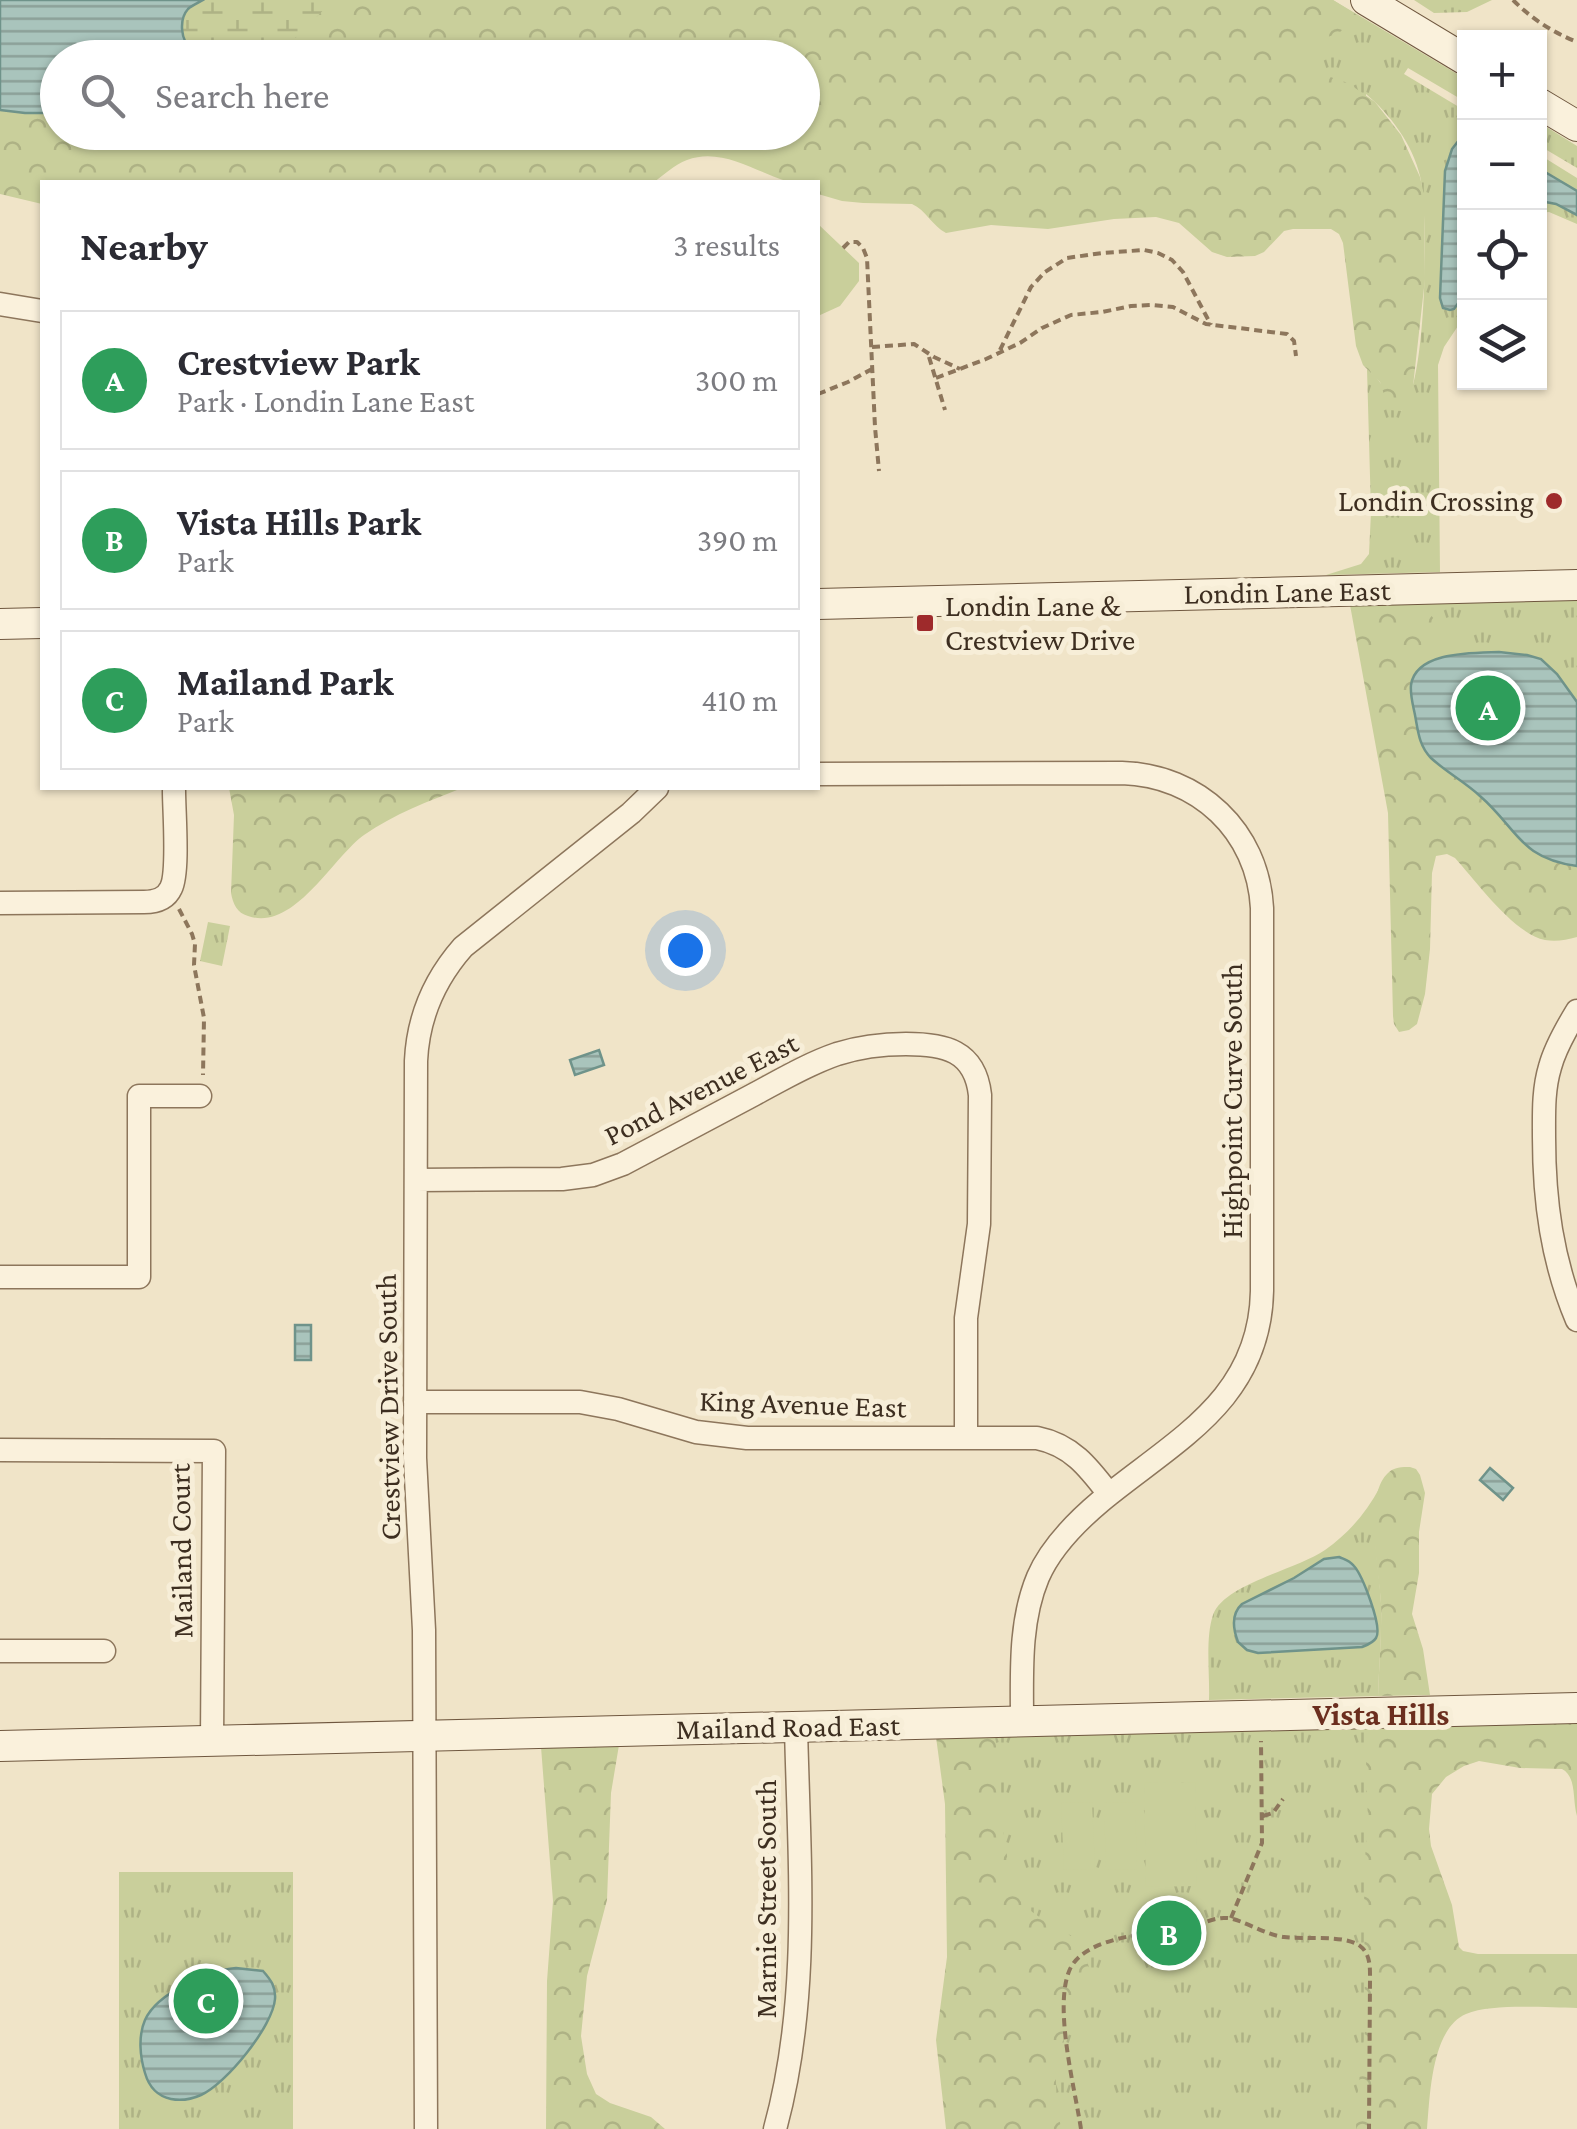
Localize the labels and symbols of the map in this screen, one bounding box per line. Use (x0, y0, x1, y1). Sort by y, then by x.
place label: Londin Crossing (1338, 484, 1534, 518)
marker: Londin Crossing (1543, 490, 1565, 512)
street label: Londin Lane East (1183, 573, 1392, 610)
place label: Londin Lane & Crestview Drive (945, 589, 1135, 656)
marker: Londin Lane & Crestview Drive (914, 612, 936, 634)
pin: A (1456, 670, 1520, 746)
your location (660, 925, 711, 976)
street label: Highpoint Curve South (1215, 963, 1249, 1239)
street label: Pond Avenue East (598, 1025, 804, 1152)
street label: Crestview Drive South (369, 1273, 406, 1541)
street label: King Avenue East (699, 1383, 908, 1425)
street label: Mailand Court (162, 1462, 199, 1639)
district label: Vista Hills (1312, 1696, 1449, 1732)
street label: Mailand Road East (676, 1708, 901, 1745)
street label: Marnie Street South (749, 1779, 782, 2019)
pin: B (1136, 1896, 1202, 1970)
pin: C (174, 1964, 238, 2038)

